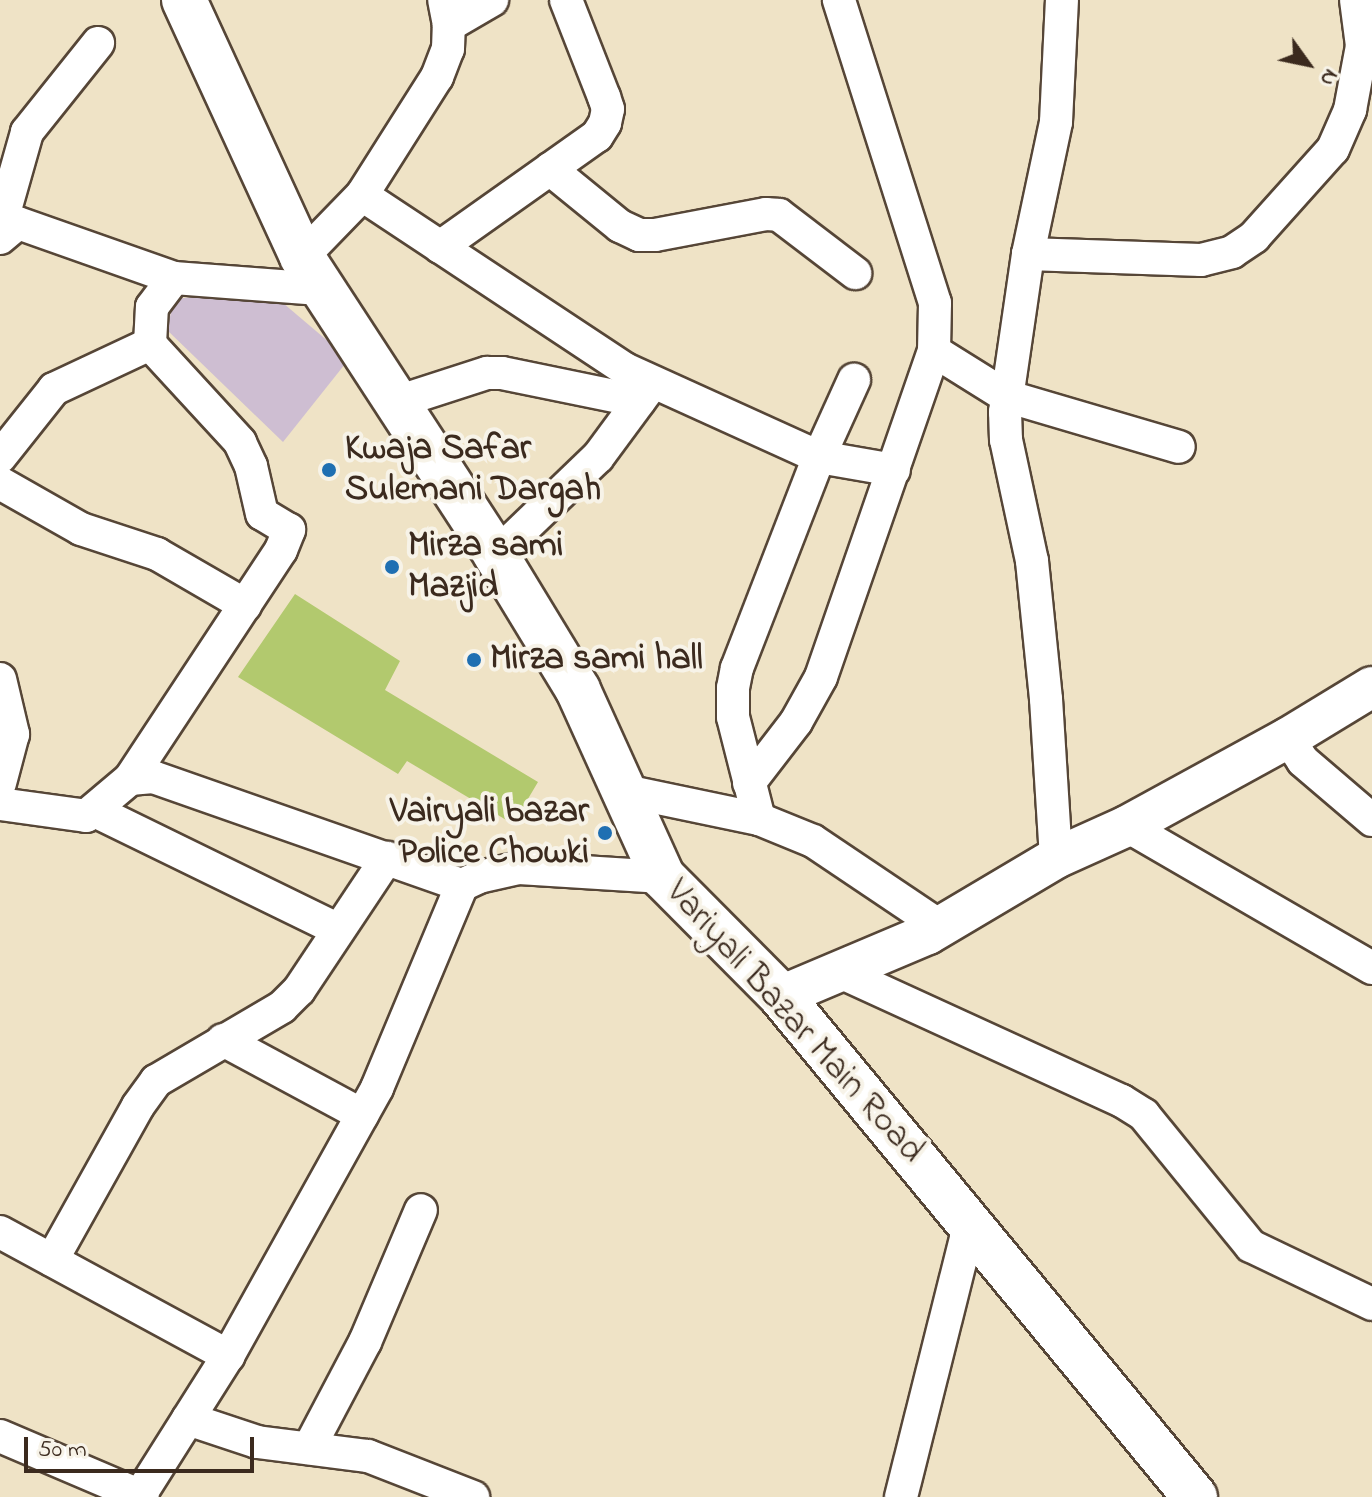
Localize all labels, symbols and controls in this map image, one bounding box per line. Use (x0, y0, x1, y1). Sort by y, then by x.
north arrow (1268, 24, 1348, 104)
text: N (1311, 62, 1346, 92)
place label: Kwaja Safar Sulemani Dargah (345, 427, 601, 512)
marker: Kwaja Safar Sulemani Dargah (320, 461, 338, 479)
place label: Mirza sami Mazjid (408, 524, 563, 609)
marker: Mirza sami Mazjid (383, 558, 401, 576)
place label: Mirza sami hall (490, 638, 703, 682)
marker: Mirza sami hall (465, 651, 483, 669)
place label: Vairyali bazar Police Chowki (390, 790, 589, 875)
marker: Vairyali bazar Police Chowki (596, 824, 614, 842)
street label: Variyali Bazar Main Road (655, 871, 933, 1173)
scale bar (28, 1421, 258, 1471)
text: 50 m (38, 1433, 87, 1468)

